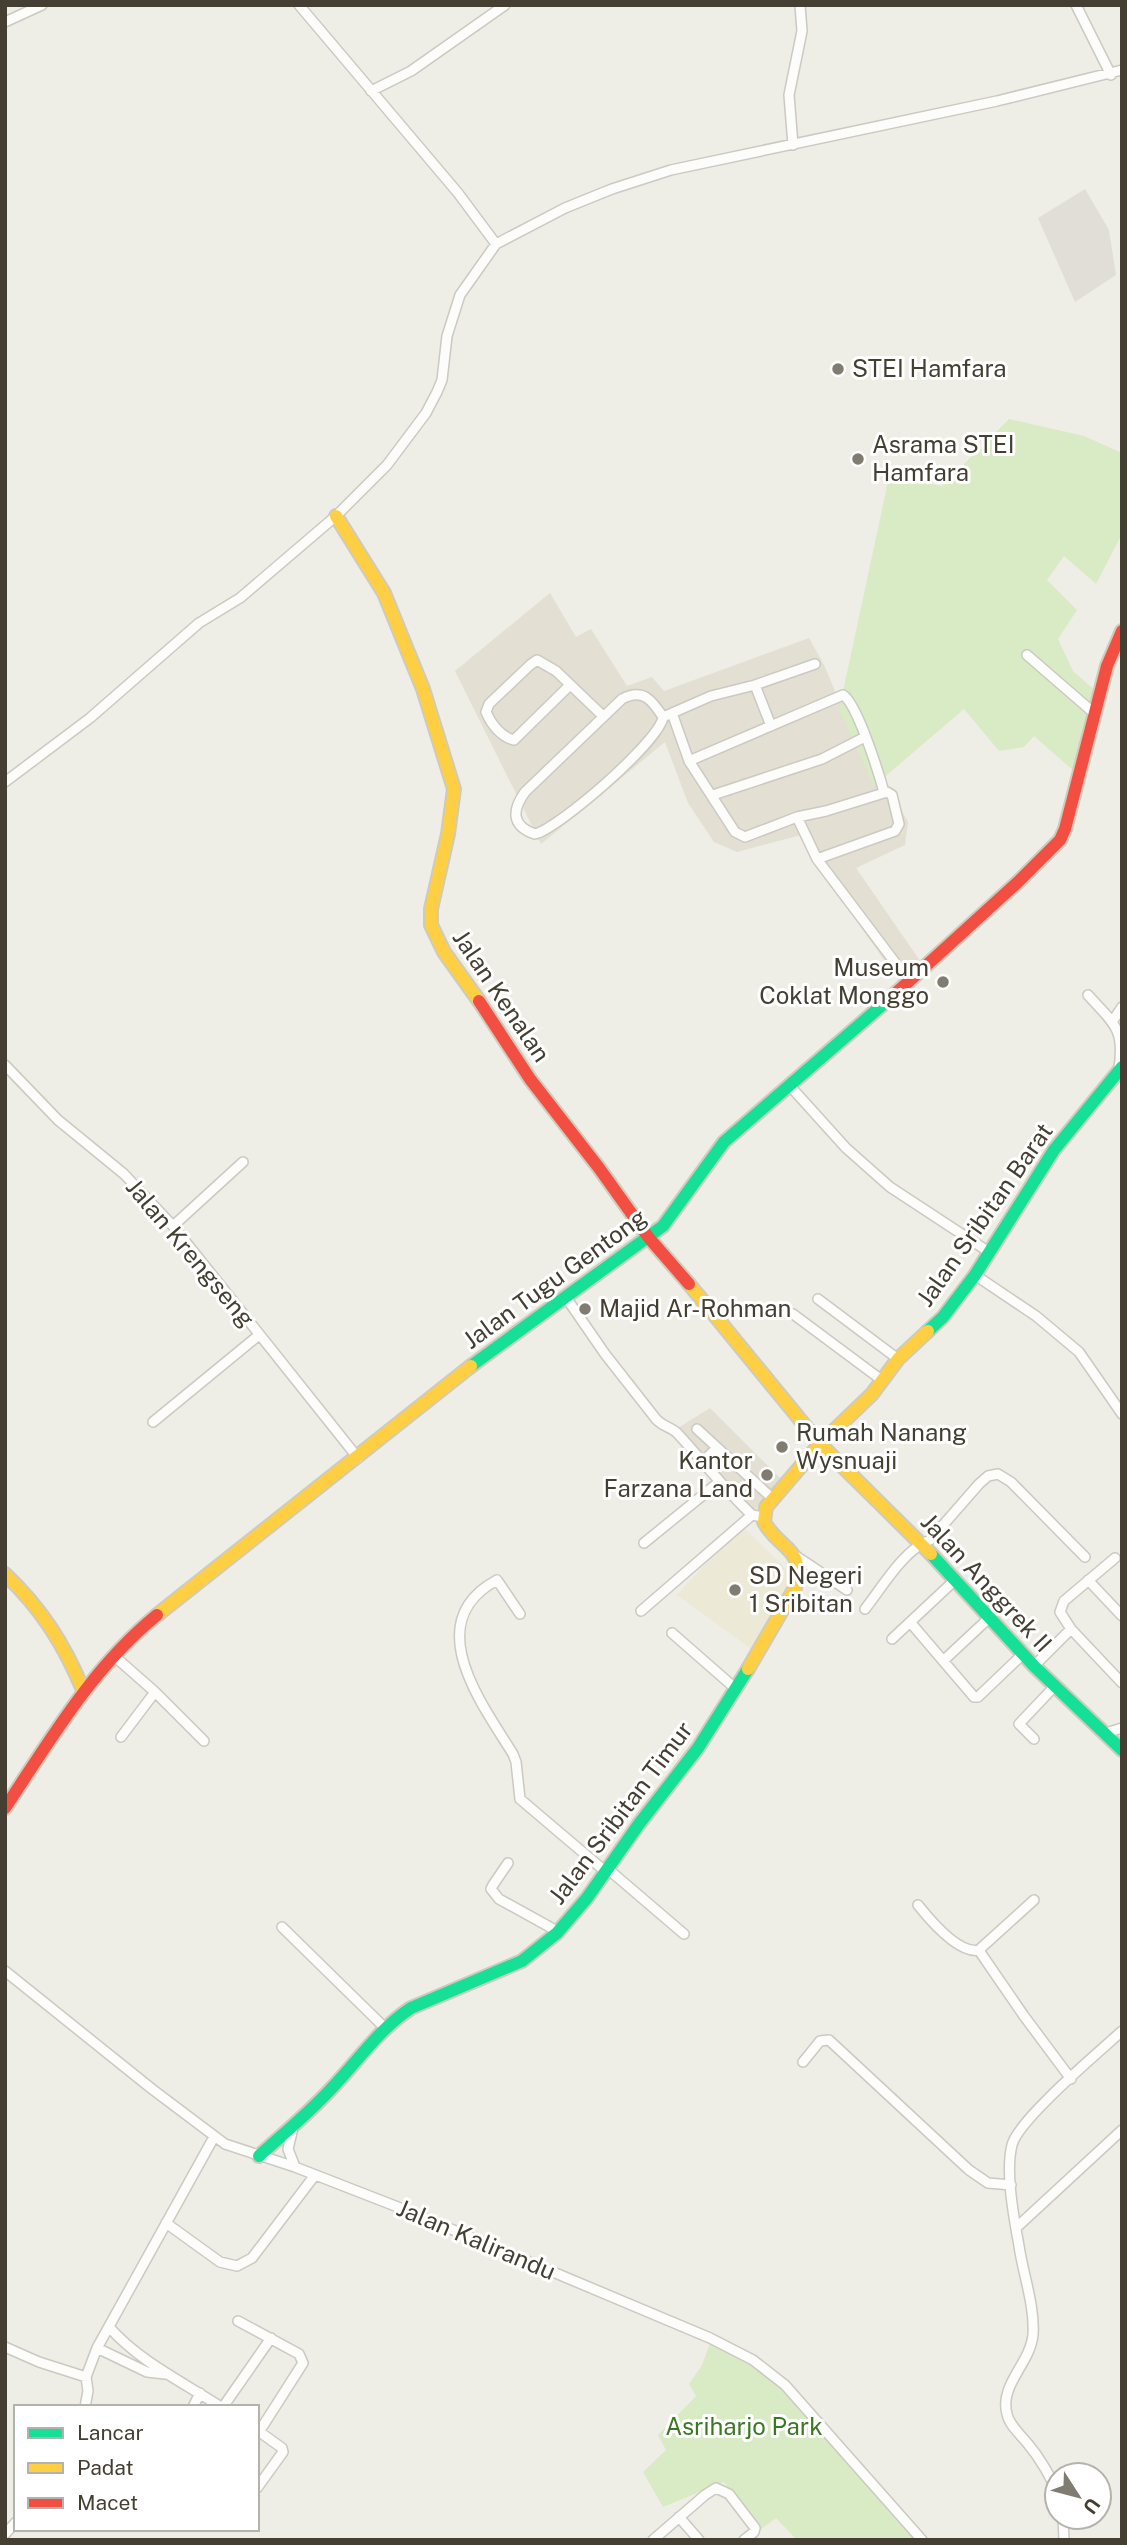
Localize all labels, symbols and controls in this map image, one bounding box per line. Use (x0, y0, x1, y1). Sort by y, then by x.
place label: STEI Hamfara (852, 354, 1007, 382)
marker: STEI Hamfara (830, 361, 846, 377)
place label: Asrama STEI Hamfara (872, 430, 1015, 486)
marker: Asrama STEI Hamfara (850, 451, 866, 467)
street label: Jalan Kenalan (447, 924, 556, 1067)
place label: Museum Coklat Monggo (759, 953, 929, 1009)
marker: Museum Coklat Monggo (935, 974, 951, 990)
street label: Jalan Sribitan Barat (910, 1117, 1058, 1311)
street label: Jalan Krengseng (121, 1173, 261, 1332)
street label: Jalan Tugu Gentong (457, 1202, 652, 1354)
place label: Majid Ar-Rohman (599, 1294, 791, 1322)
marker: Majid Ar-Rohman (577, 1301, 593, 1317)
place label: Rumah Nanang Wysnuaji (796, 1418, 967, 1474)
marker: Rumah Nanang Wysnuaji (774, 1439, 790, 1455)
place label: Kantor Farzana Land (603, 1446, 753, 1502)
marker: Kantor Farzana Land (759, 1467, 775, 1483)
street label: Jalan Anggrek II (916, 1507, 1058, 1657)
place label: SD Negeri 1 Sribitan (749, 1561, 862, 1617)
marker: SD Negeri 1 Sribitan (727, 1582, 743, 1598)
street label: Jalan Sribitan Timur (542, 1716, 698, 1909)
street label: Jalan Kalirandu (393, 2193, 560, 2285)
legend (14, 2405, 259, 2531)
park label: Asriharjo Park (665, 2412, 823, 2440)
text: Lancar (77, 2420, 144, 2445)
text: Padat (77, 2455, 134, 2480)
north arrow (1043, 2461, 1113, 2531)
text: Macet (77, 2490, 138, 2515)
text: U (1079, 2494, 1105, 2518)

